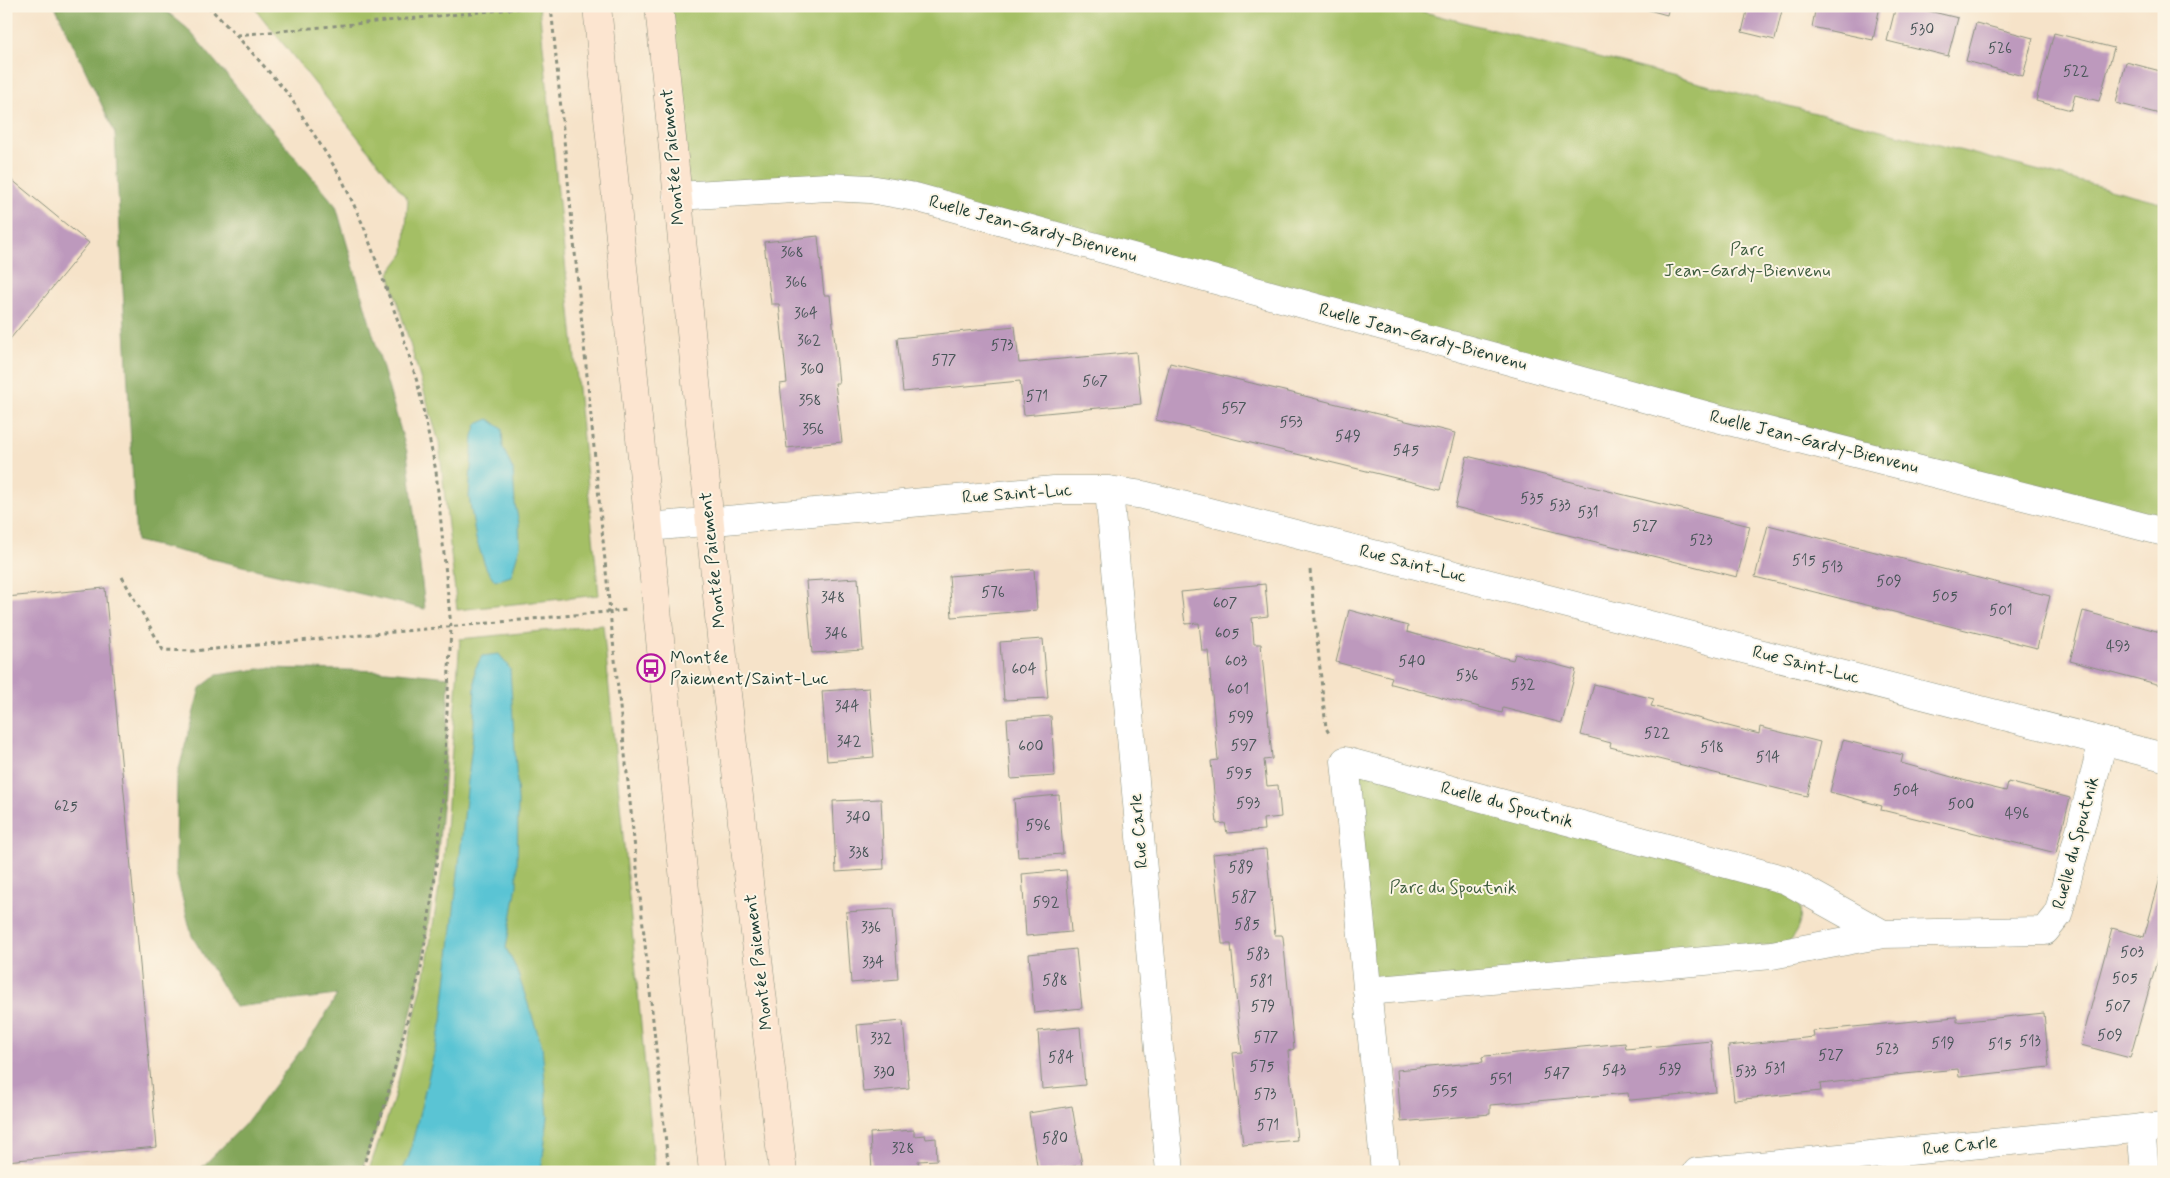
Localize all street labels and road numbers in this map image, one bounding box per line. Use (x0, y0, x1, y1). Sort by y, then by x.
street label: Montée Paiement (655, 88, 691, 226)
street label: Ruelle Jean-Gardy-Bienvenu (926, 190, 1140, 268)
street label: Ruelle Jean-Gardy-Bienvenu (1316, 298, 1530, 376)
street label: Ruelle Jean-Gardy-Bienvenu (1707, 404, 1921, 480)
street label: Rue Saint-Luc (961, 478, 1073, 510)
street label: Montée Paiement (694, 491, 732, 629)
street label: Rue Saint-Luc (1357, 539, 1469, 589)
street label: Rue Saint-Luc (1750, 640, 1862, 690)
street label: Ruelle du Spoutnik (2047, 774, 2105, 912)
street label: Ruelle du Spoutnik (1438, 776, 1576, 834)
street label: Rue Carle (1124, 792, 1154, 869)
street label: Montée Paiement (739, 892, 779, 1032)
street label: Rue Carle (1921, 1130, 1999, 1162)

